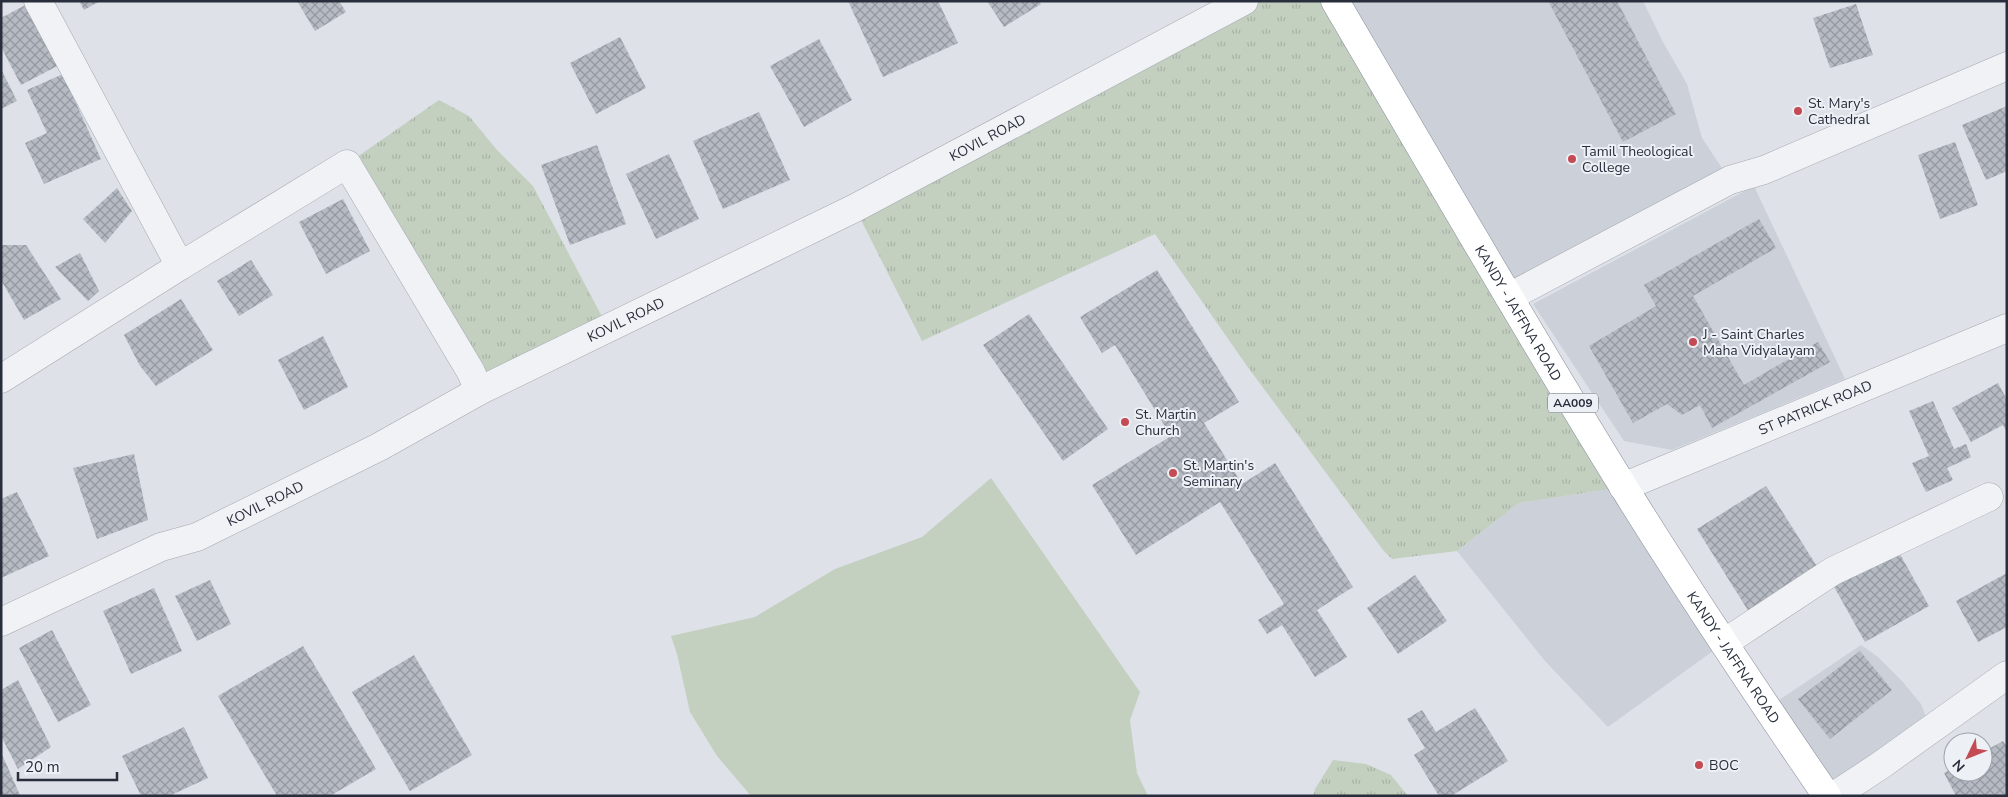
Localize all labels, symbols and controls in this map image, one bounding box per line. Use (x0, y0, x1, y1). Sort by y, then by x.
place label: St. Mary's Cathedral (1808, 94, 1871, 129)
marker: St. Mary's Cathedral (1792, 105, 1804, 117)
street label: KOVIL ROAD (946, 109, 1029, 166)
place label: Tamil Theological College (1582, 142, 1694, 177)
marker: Tamil Theological College (1566, 153, 1578, 165)
street label: KANDY - JAFFNA ROAD (1471, 242, 1566, 385)
street label: KOVIL ROAD (584, 293, 668, 346)
place label: J - Saint Charles Maha Vidyalayam (1702, 325, 1815, 360)
marker: J - Saint Charles Maha Vidyalayam (1687, 336, 1699, 348)
street label: ST PATRICK ROAD (1756, 375, 1875, 439)
road number: AA009 (1548, 393, 1598, 412)
place label: St. Martin Church (1135, 405, 1196, 440)
marker: St. Martin Church (1119, 416, 1131, 428)
place label: St. Martin's Seminary (1183, 456, 1254, 491)
marker: St. Martin's Seminary (1167, 467, 1179, 479)
street label: KOVIL ROAD (223, 476, 307, 530)
street label: KANDY - JAFFNA ROAD (1683, 588, 1784, 727)
north arrow (1943, 732, 1993, 782)
scale bar (18, 750, 116, 782)
text: N (1948, 755, 1969, 776)
place label: BOC (1709, 756, 1739, 775)
text: 20 m (25, 757, 60, 777)
marker: BOC (1693, 759, 1705, 771)

